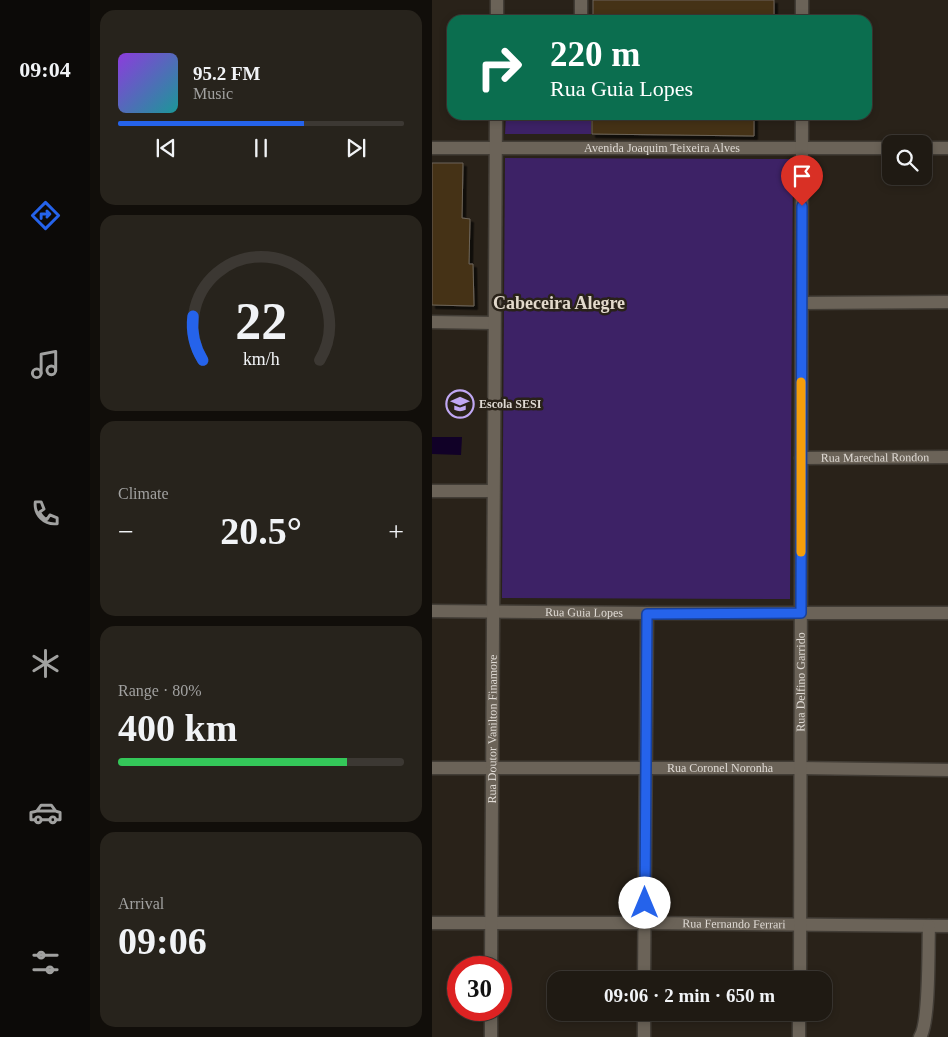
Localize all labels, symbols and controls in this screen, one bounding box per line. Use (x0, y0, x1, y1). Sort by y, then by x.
icon: right (467, 35, 532, 100)
text: 220 m (550, 35, 640, 74)
text: 09:04 (19, 57, 71, 82)
text: 95.2 FM (193, 63, 261, 84)
text: Rua Guia Lopes (550, 76, 693, 101)
text: Music (193, 85, 233, 102)
icon: previous (152, 134, 180, 162)
icon: pause (247, 134, 275, 162)
icon: next (342, 134, 370, 162)
map controls (882, 135, 932, 185)
button: search (882, 135, 932, 185)
street label: Avenida Joaquim Teixeira Alves (584, 141, 740, 155)
pin (781, 155, 823, 206)
icon: arrive (788, 162, 816, 190)
icon: directions (28, 198, 63, 233)
text: 22 (235, 293, 287, 350)
district label: Cabeceira Alegre (493, 293, 625, 313)
icon: music (28, 347, 63, 382)
text: km/h (243, 349, 279, 369)
school or university icon: Escola SESI (445, 389, 475, 419)
place label: Escola SESI (479, 397, 542, 411)
street label: Rua Marechal Rondon (821, 450, 929, 465)
text: Climate (118, 485, 169, 502)
icon: phone (28, 496, 63, 531)
text: 20.5° (220, 510, 302, 552)
text: − (118, 516, 134, 547)
text: + (388, 516, 404, 547)
street label: Rua Guia Lopes (545, 605, 623, 620)
street label: Rua Delfino Garrido (794, 632, 808, 732)
icon: climate (28, 646, 63, 681)
street label: Rua Doutor Vanilton Finamore (485, 655, 500, 803)
text: Range · 80% (118, 682, 202, 699)
text: 400 km (118, 707, 237, 749)
street label: Rua Coronel Noronha (667, 761, 774, 775)
icon: car (28, 795, 63, 830)
position arrow (618, 876, 670, 928)
text: Arrival (118, 895, 164, 912)
street label: Rua Fernando Ferrari (682, 916, 786, 931)
text: 09:06 (118, 920, 207, 962)
icon: filters (28, 945, 63, 980)
speed limit sign: 30 (447, 956, 512, 1021)
text: 09:06 · 2 min · 650 m (604, 985, 775, 1006)

